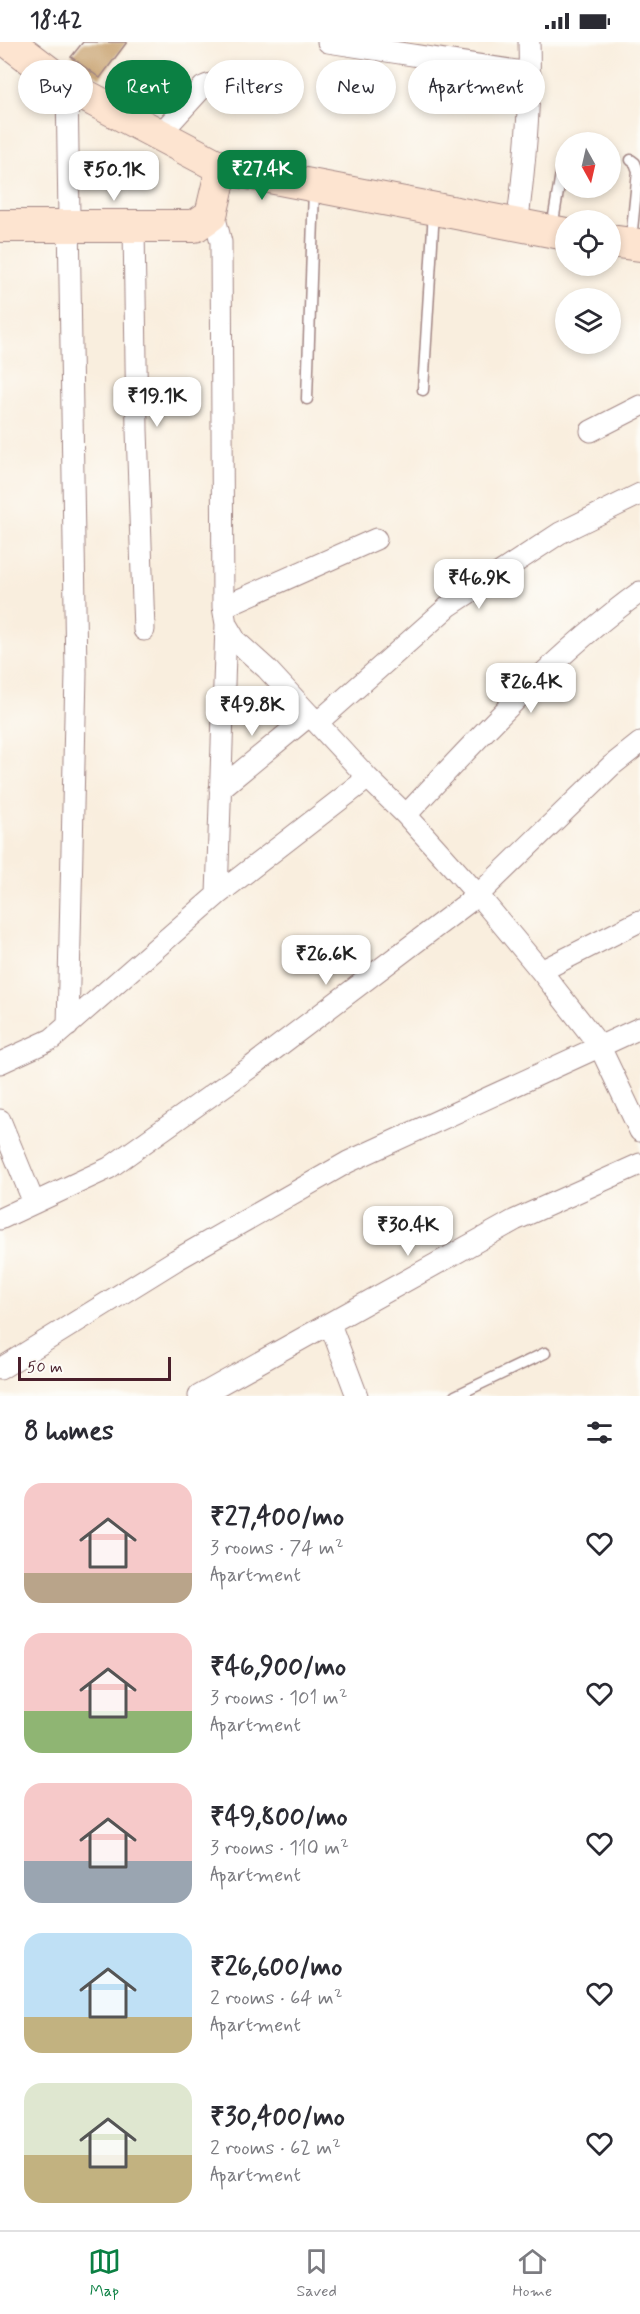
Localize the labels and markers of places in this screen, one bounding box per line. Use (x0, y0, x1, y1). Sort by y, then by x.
pin: ₹27.4K (213, 150, 311, 201)
pin: ₹50.1K (65, 151, 163, 202)
pin: ₹19.1K (108, 377, 206, 428)
pin: ₹46.9K (430, 559, 528, 610)
pin: ₹26.4K (482, 663, 580, 714)
pin: ₹49.8K (203, 686, 301, 737)
pin: ₹26.6K (277, 935, 375, 986)
pin: ₹30.4K (359, 1206, 457, 1257)

